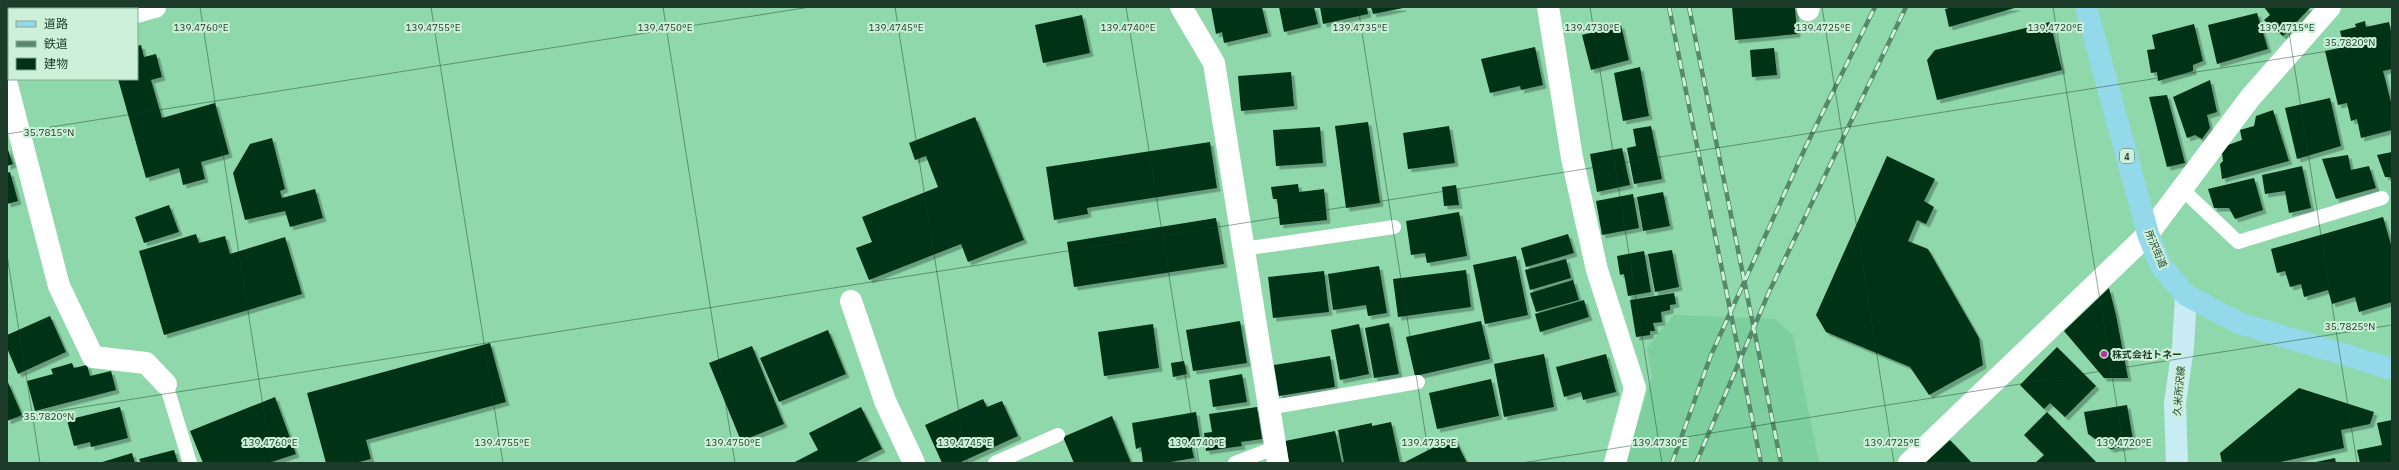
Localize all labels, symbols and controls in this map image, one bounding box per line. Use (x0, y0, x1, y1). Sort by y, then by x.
legend (8, 8, 138, 80)
text: 道路 (44, 16, 68, 31)
text: 139.4760°E (173, 21, 229, 34)
text: 139.4755°E (405, 21, 461, 34)
text: 139.4750°E (637, 21, 693, 34)
text: 139.4745°E (868, 21, 924, 34)
text: 139.4740°E (1100, 21, 1156, 34)
text: 139.4735°E (1332, 21, 1388, 34)
text: 139.4730°E (1564, 21, 1620, 34)
text: 139.4725°E (1795, 21, 1851, 34)
text: 139.4720°E (2027, 21, 2083, 34)
text: 139.4715°E (2259, 21, 2315, 34)
text: 鉄道 (44, 36, 68, 51)
text: 35.7820°N (2325, 36, 2375, 49)
text: 建物 (44, 56, 68, 71)
text: 35.7815°N (24, 126, 74, 139)
road number: 4 (2120, 149, 2134, 163)
street label: 所沢街道 (2142, 228, 2170, 270)
text: 35.7825°N (2325, 320, 2375, 333)
place label: 株式会社トネー (2112, 348, 2182, 361)
marker: 株式会社トネー (2099, 349, 2109, 359)
street label: 久米所沢線 (2170, 366, 2188, 416)
text: 35.7820°N (24, 410, 74, 423)
text: 139.4760°E (242, 436, 298, 449)
text: 139.4755°E (474, 436, 530, 449)
text: 139.4750°E (705, 436, 761, 449)
text: 139.4745°E (937, 436, 993, 449)
text: 139.4740°E (1169, 436, 1225, 449)
text: 139.4735°E (1401, 436, 1457, 449)
text: 139.4730°E (1632, 436, 1688, 449)
text: 139.4725°E (1864, 436, 1920, 449)
text: 139.4720°E (2096, 436, 2152, 449)

